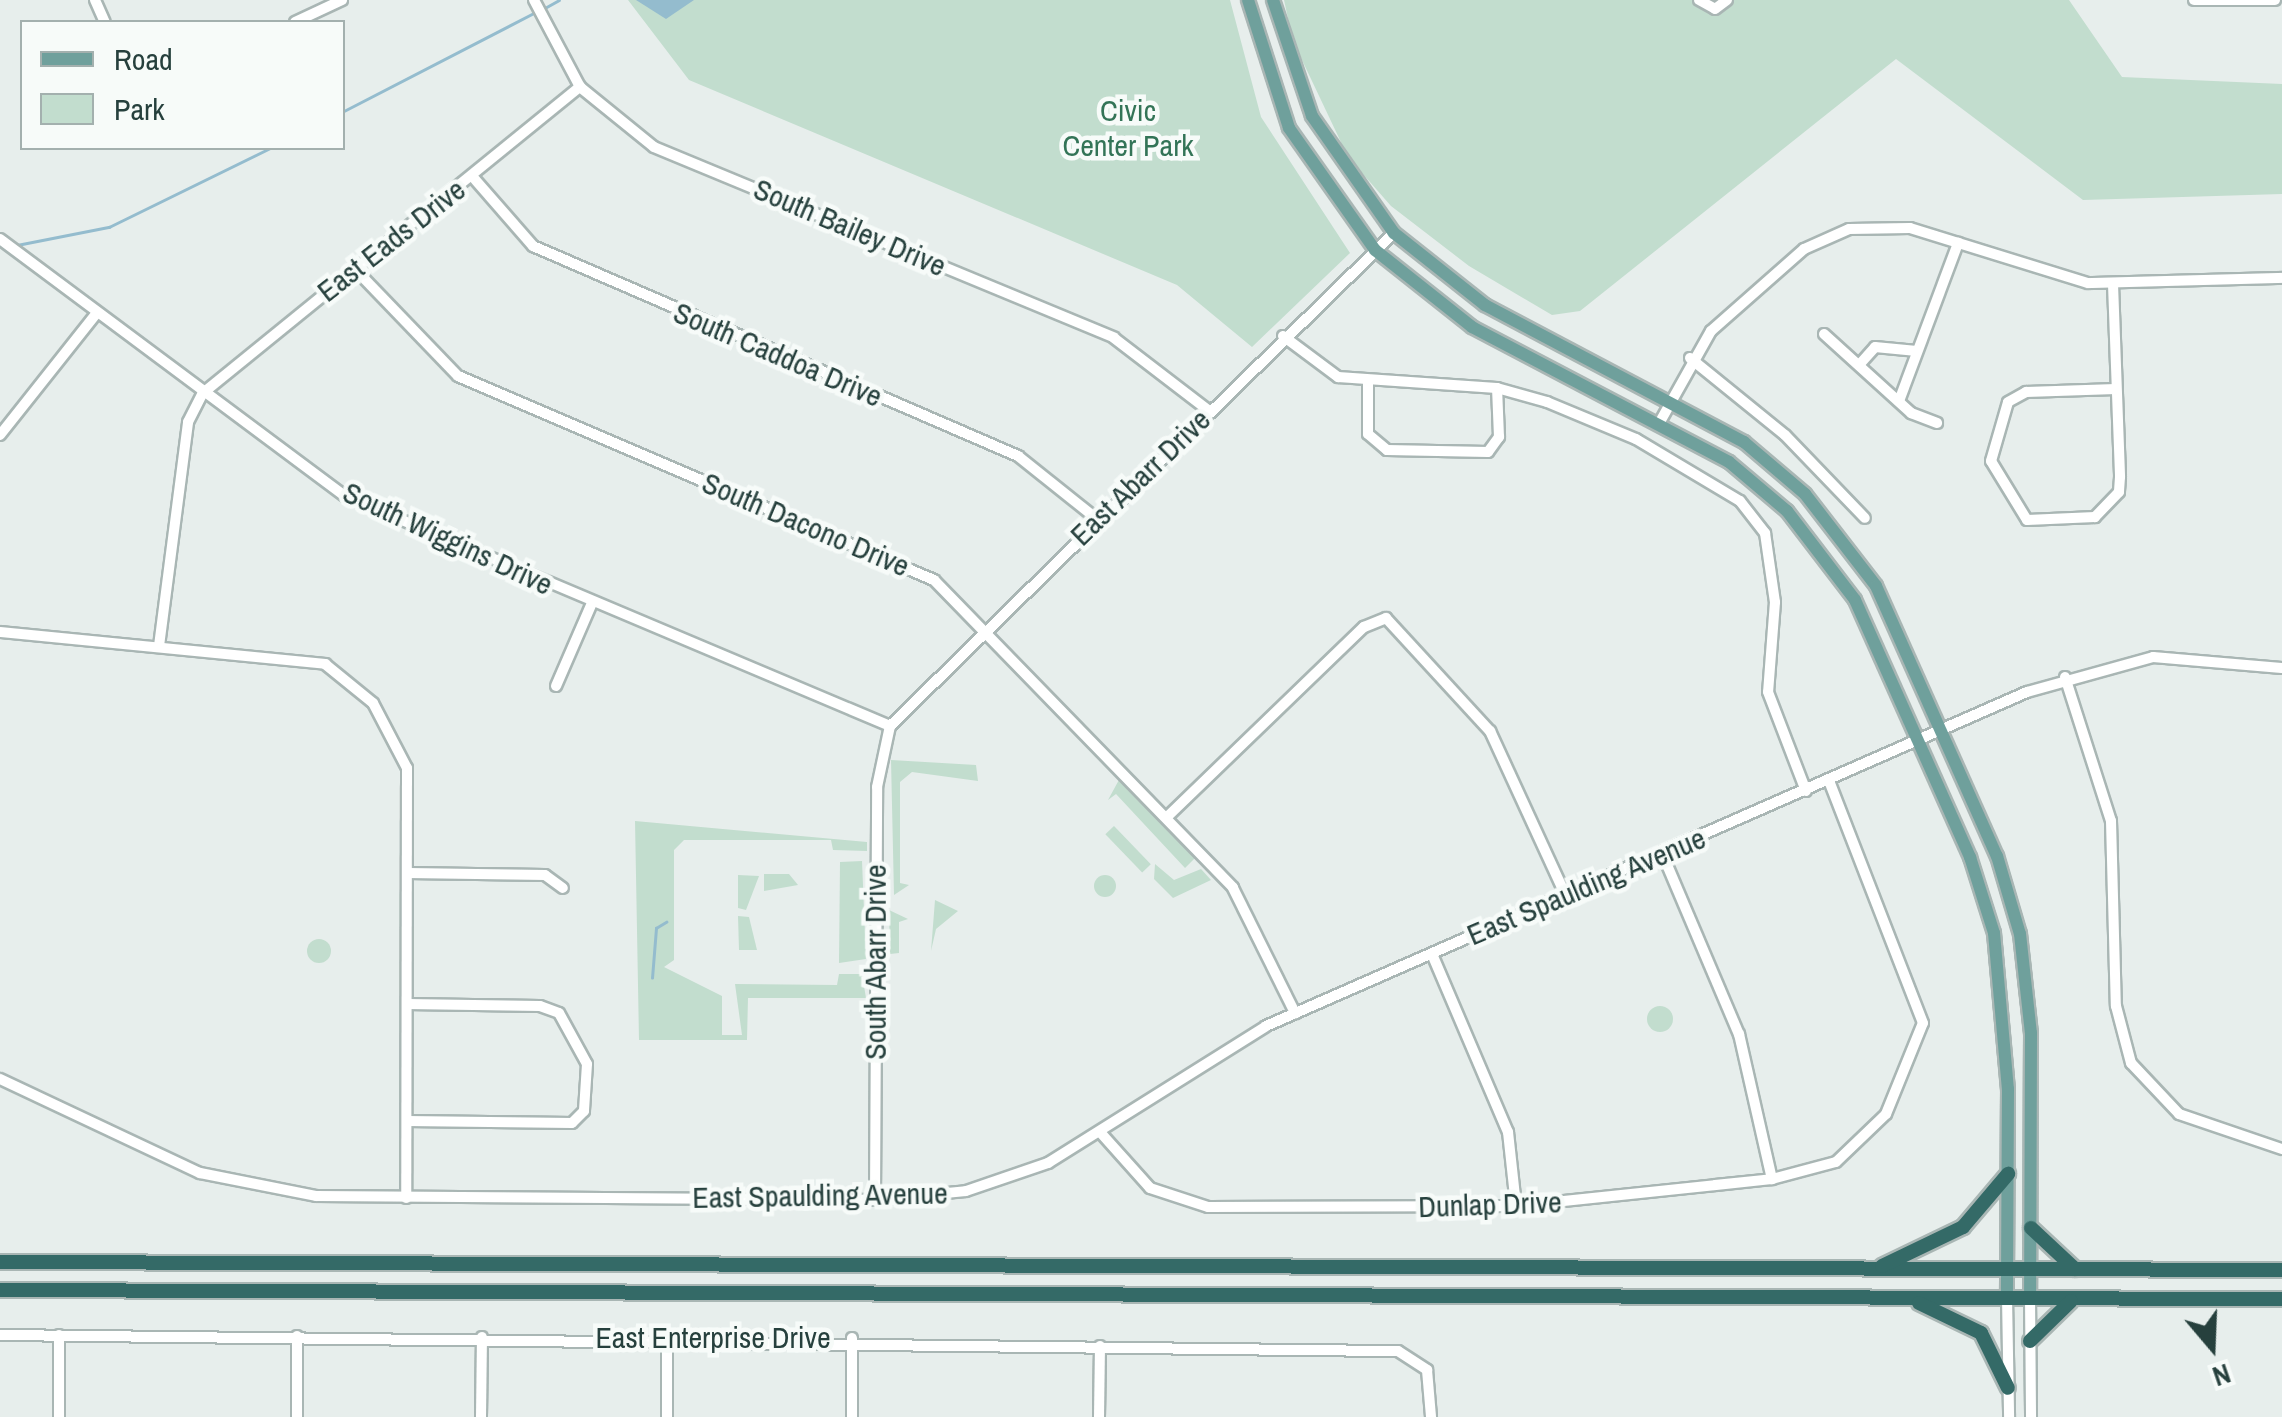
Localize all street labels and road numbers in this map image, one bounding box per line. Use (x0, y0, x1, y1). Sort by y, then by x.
street label: South Bailey Drive (749, 170, 951, 284)
street label: East Eads Drive (310, 171, 472, 309)
street label: South Caddoa Drive (668, 294, 888, 414)
street label: East Abarr Drive (1062, 401, 1218, 553)
street label: South Dacono Drive (697, 464, 915, 584)
street label: South Wiggins Drive (338, 474, 558, 602)
street label: East Spaulding Avenue (1461, 819, 1711, 953)
street label: South Abarr Drive (857, 864, 893, 1060)
street label: East Spaulding Avenue (691, 1175, 949, 1215)
street label: Dunlap Drive (1418, 1184, 1562, 1224)
street label: East Enterprise Drive (595, 1319, 831, 1355)

